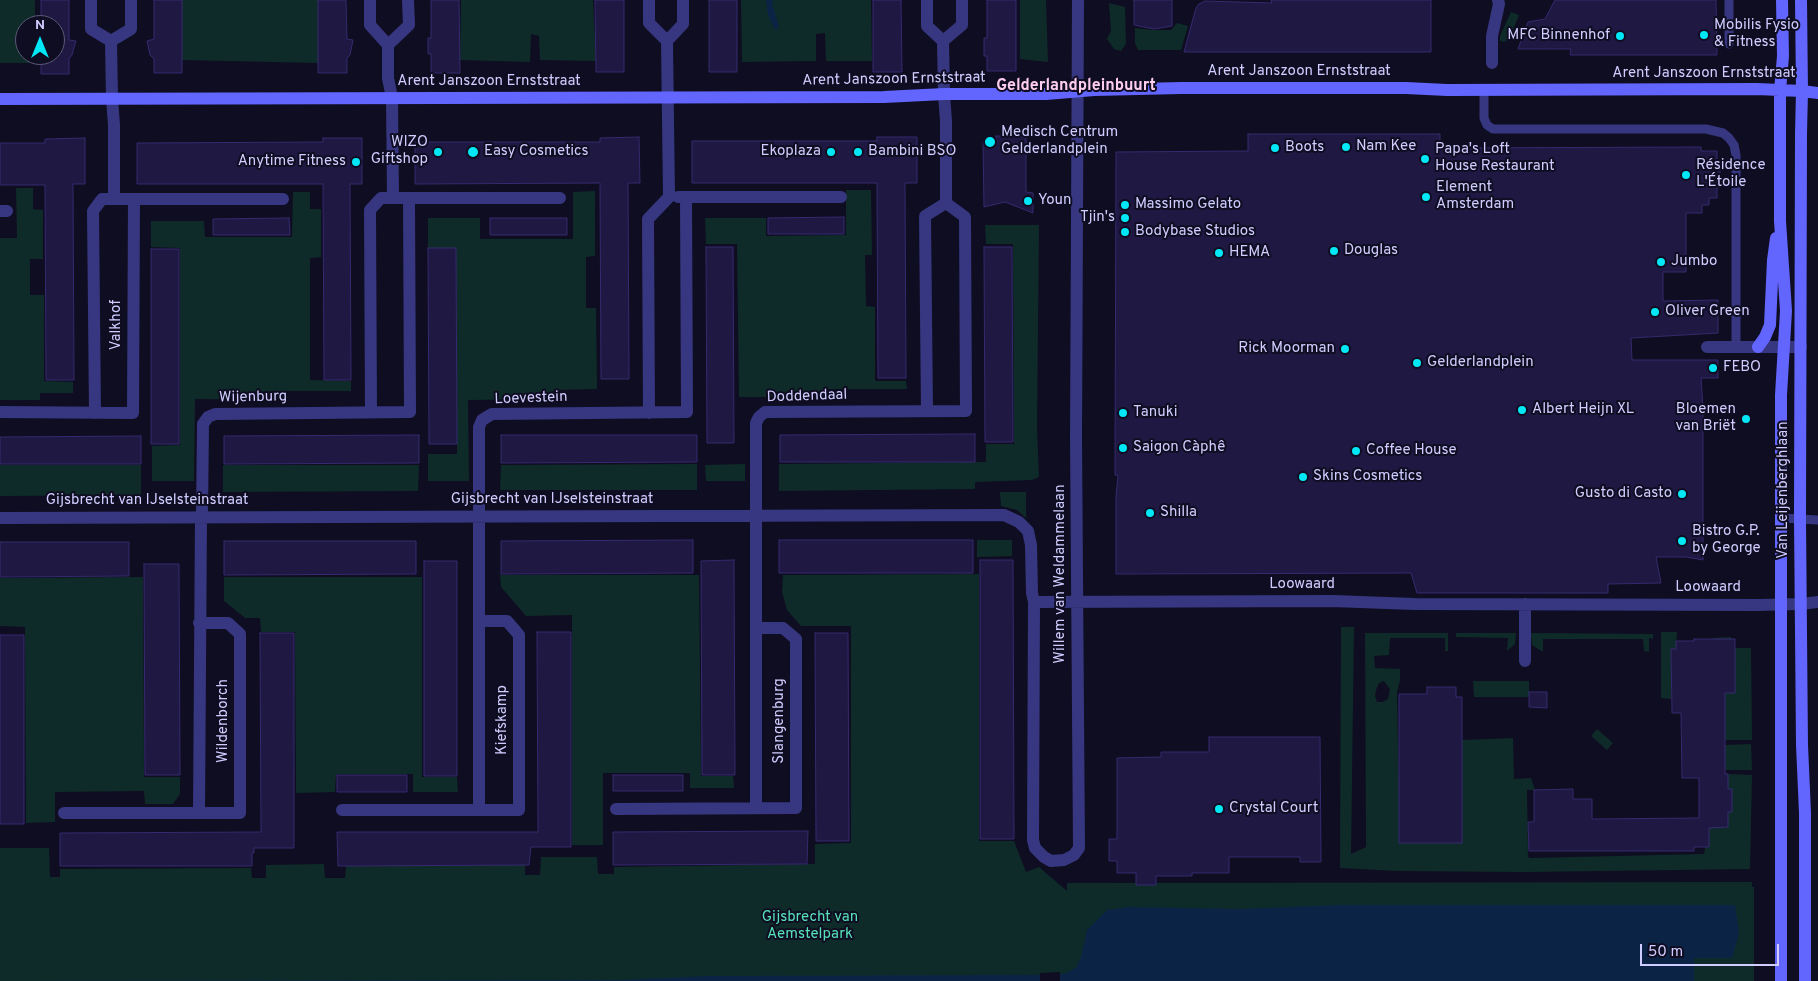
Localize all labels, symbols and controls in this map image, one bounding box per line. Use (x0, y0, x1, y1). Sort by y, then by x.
north arrow (15, 15, 65, 65)
text: N (35, 17, 45, 34)
place label: Mobilis Fysio & Fitness (1714, 17, 1799, 52)
place label: MFC Binnenhof (1507, 27, 1610, 45)
marker: Mobilis Fysio & Fitness (1698, 29, 1710, 41)
marker: MFC Binnenhof (1614, 30, 1626, 42)
street label: Arent Janszoon Ernststraat (1207, 63, 1391, 81)
street label: Arent Janszoon Ernststraat (1612, 65, 1796, 83)
street label: Arent Janszoon Ernststraat (802, 69, 986, 91)
street label: Arent Janszoon Ernststraat (397, 73, 581, 91)
district label: Gelderlandpleinbuurt (996, 77, 1156, 97)
place label: Medisch Centrum Gelderlandplein (1001, 124, 1118, 159)
place label: WIZO Giftshop (371, 134, 428, 169)
marker: Medisch Centrum Gelderlandplein (983, 135, 997, 149)
place label: Nam Kee (1356, 138, 1416, 156)
place label: Boots (1285, 139, 1324, 157)
marker: Nam Kee (1340, 141, 1352, 153)
place label: Papa's Loft House Restaurant (1435, 141, 1555, 176)
marker: Boots (1269, 142, 1281, 154)
place label: Easy Cosmetics (484, 143, 588, 161)
place label: Ekoplaza (760, 143, 821, 161)
place label: Bambini BSO (868, 143, 957, 161)
marker: Easy Cosmetics (466, 145, 480, 159)
marker: WIZO Giftshop (432, 146, 444, 158)
marker: Ekoplaza (825, 146, 837, 158)
marker: Bambini BSO (852, 146, 864, 158)
place label: Anytime Fitness (238, 153, 346, 171)
marker: Papa's Loft House Restaurant (1419, 153, 1431, 165)
marker: Anytime Fitness (350, 156, 362, 168)
place label: Résidence L'Étoile (1696, 157, 1766, 192)
marker: Résidence L'Étoile (1680, 169, 1692, 181)
place label: Element Amsterdam (1436, 179, 1514, 214)
marker: Element Amsterdam (1420, 191, 1432, 203)
place label: Youn (1038, 192, 1072, 210)
marker: Youn (1022, 195, 1034, 207)
place label: Massimo Gelato (1135, 196, 1241, 214)
marker: Massimo Gelato (1119, 199, 1131, 211)
place label: Tjin's (1080, 209, 1115, 227)
marker: Tjin's (1119, 212, 1131, 224)
place label: Bodybase Studios (1135, 223, 1255, 241)
marker: Bodybase Studios (1119, 226, 1131, 238)
place label: Douglas (1344, 242, 1398, 260)
place label: HEMA (1229, 244, 1270, 262)
marker: Douglas (1328, 245, 1340, 257)
marker: HEMA (1213, 247, 1225, 259)
place label: Jumbo (1671, 253, 1717, 271)
marker: Jumbo (1655, 256, 1667, 268)
street label: Valkhof (108, 300, 126, 350)
place label: Oliver Green (1665, 303, 1750, 321)
marker: Oliver Green (1649, 306, 1661, 318)
place label: Rick Moorman (1238, 340, 1335, 358)
marker: Rick Moorman (1339, 343, 1351, 355)
place label: Gelderlandplein (1427, 354, 1534, 372)
marker: Gelderlandplein (1411, 357, 1423, 369)
place label: FEBO (1723, 359, 1761, 377)
marker: FEBO (1707, 362, 1719, 374)
street label: Doddendaal (766, 387, 848, 407)
street label: Wijenburg (219, 388, 287, 408)
street label: Loevestein (494, 389, 568, 409)
place label: Albert Heijn XL (1532, 401, 1634, 419)
place label: Bloemen van Briët (1675, 401, 1736, 436)
place label: Tanuki (1133, 404, 1178, 422)
marker: Albert Heijn XL (1516, 404, 1528, 416)
marker: Tanuki (1117, 407, 1129, 419)
marker: Bloemen van Briët (1740, 413, 1752, 425)
street label: Van Leijenberghlaan (1775, 421, 1793, 559)
place label: Saigon Càphê (1133, 439, 1225, 457)
marker: Saigon Càphê (1117, 442, 1129, 454)
place label: Coffee House (1366, 442, 1456, 460)
marker: Coffee House (1350, 445, 1362, 457)
place label: Skins Cosmetics (1313, 468, 1422, 486)
marker: Skins Cosmetics (1297, 471, 1309, 483)
street label: Willem van Weldammelaan (1052, 484, 1070, 664)
place label: Gusto di Casto (1575, 485, 1672, 503)
marker: Gusto di Casto (1676, 488, 1688, 500)
street label: Gijsbrecht van IJselsteinstraat (451, 491, 653, 509)
street label: Gijsbrecht van IJselsteinstraat (46, 492, 248, 510)
place label: Shilla (1160, 504, 1197, 522)
marker: Shilla (1144, 507, 1156, 519)
place label: Bistro G.P. by George (1692, 523, 1761, 558)
marker: Bistro G.P. by George (1676, 535, 1688, 547)
street label: Loowaard (1269, 576, 1335, 594)
street label: Loowaard (1675, 579, 1741, 597)
street label: Slangenburg (771, 678, 789, 764)
street label: Wildenborch (215, 679, 233, 763)
street label: Kiefskamp (494, 685, 512, 755)
place label: Crystal Court (1229, 800, 1318, 818)
marker: Crystal Court (1213, 803, 1225, 815)
park label: Gijsbrecht van Aemstelpark (762, 909, 858, 944)
scale bar (1643, 934, 1782, 966)
text: 50 m (1648, 943, 1683, 962)

